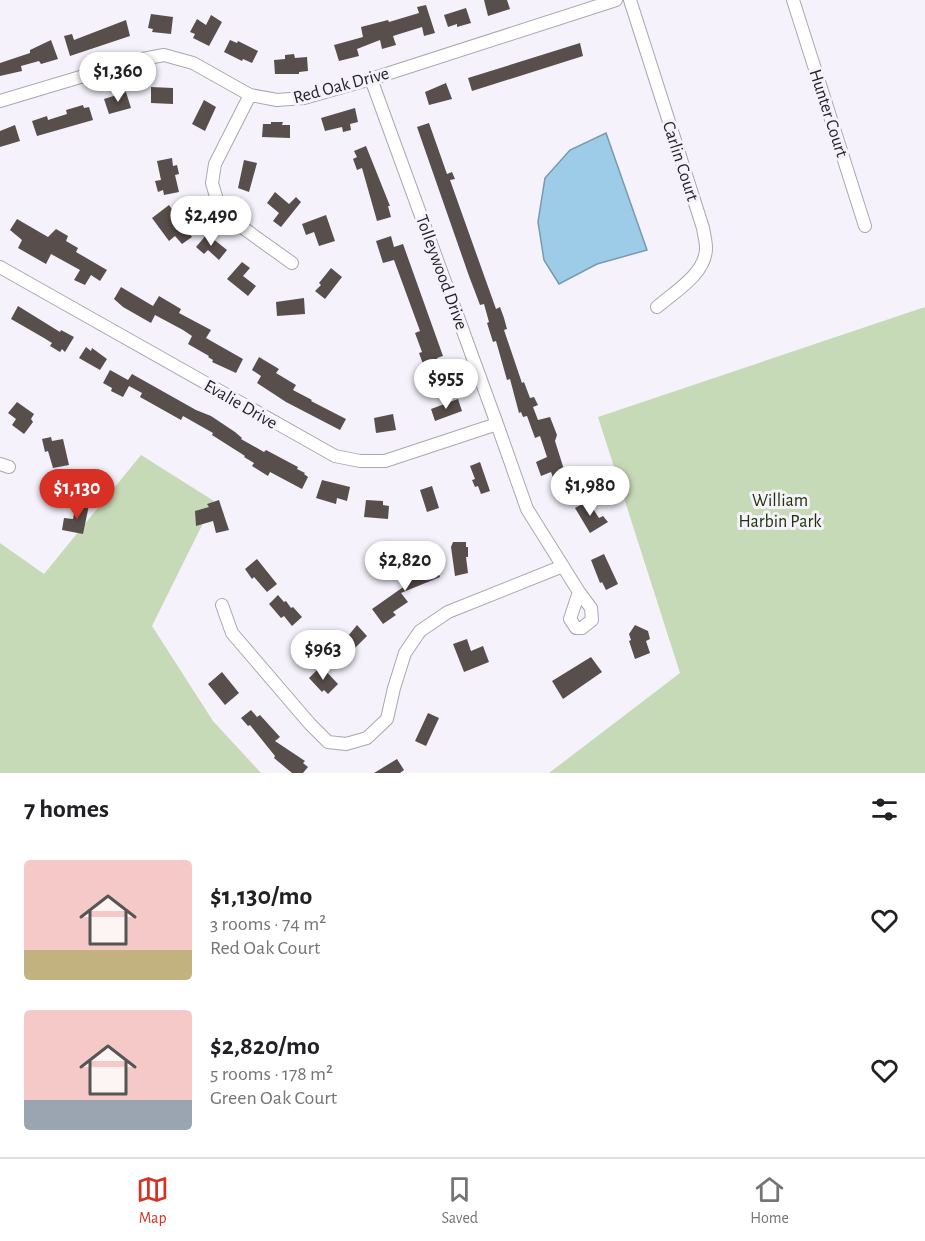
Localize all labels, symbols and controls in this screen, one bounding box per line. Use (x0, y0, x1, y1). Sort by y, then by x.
pin: $1,360 (69, 52, 167, 103)
text: $1,360 (93, 61, 143, 81)
street label: Red Oak Drive (291, 65, 391, 107)
street label: Hunter Court (805, 67, 851, 160)
street label: Carlin Court (659, 119, 701, 204)
pin: $2,490 (162, 196, 260, 247)
text: $2,490 (184, 205, 238, 225)
street label: Tolleywood Drive (412, 213, 470, 332)
pin: $955 (410, 359, 482, 410)
text: $955 (428, 368, 464, 388)
street label: Evalie Drive (201, 377, 280, 433)
pin: $1,980 (541, 466, 639, 517)
pin: $1,130 (28, 469, 126, 520)
text: $1,980 (565, 475, 615, 495)
text: $1,130 (53, 478, 101, 498)
park label: William Harbin Park (739, 492, 822, 531)
pin: $2,820 (356, 541, 454, 592)
text: $2,820 (379, 550, 431, 570)
pin: $963 (287, 630, 359, 681)
text: $963 (305, 639, 341, 659)
icon: filters (868, 793, 901, 826)
text: 7 homes (24, 796, 109, 822)
text: $1,130/mo (210, 883, 312, 909)
icon: home (72, 884, 144, 956)
icon: heart (868, 904, 901, 937)
text: 3 rooms · 74 m² (210, 914, 326, 934)
text: Red Oak Court (210, 938, 320, 958)
text: $2,820/mo (210, 1033, 320, 1059)
icon: home (72, 1034, 144, 1106)
icon: heart (868, 1054, 901, 1087)
text: 5 rooms · 178 m² (210, 1064, 333, 1084)
text: Green Oak Court (210, 1088, 337, 1108)
tab: Map (136, 1173, 169, 1228)
tab: Saved (441, 1173, 478, 1228)
tab: Home (750, 1173, 789, 1228)

